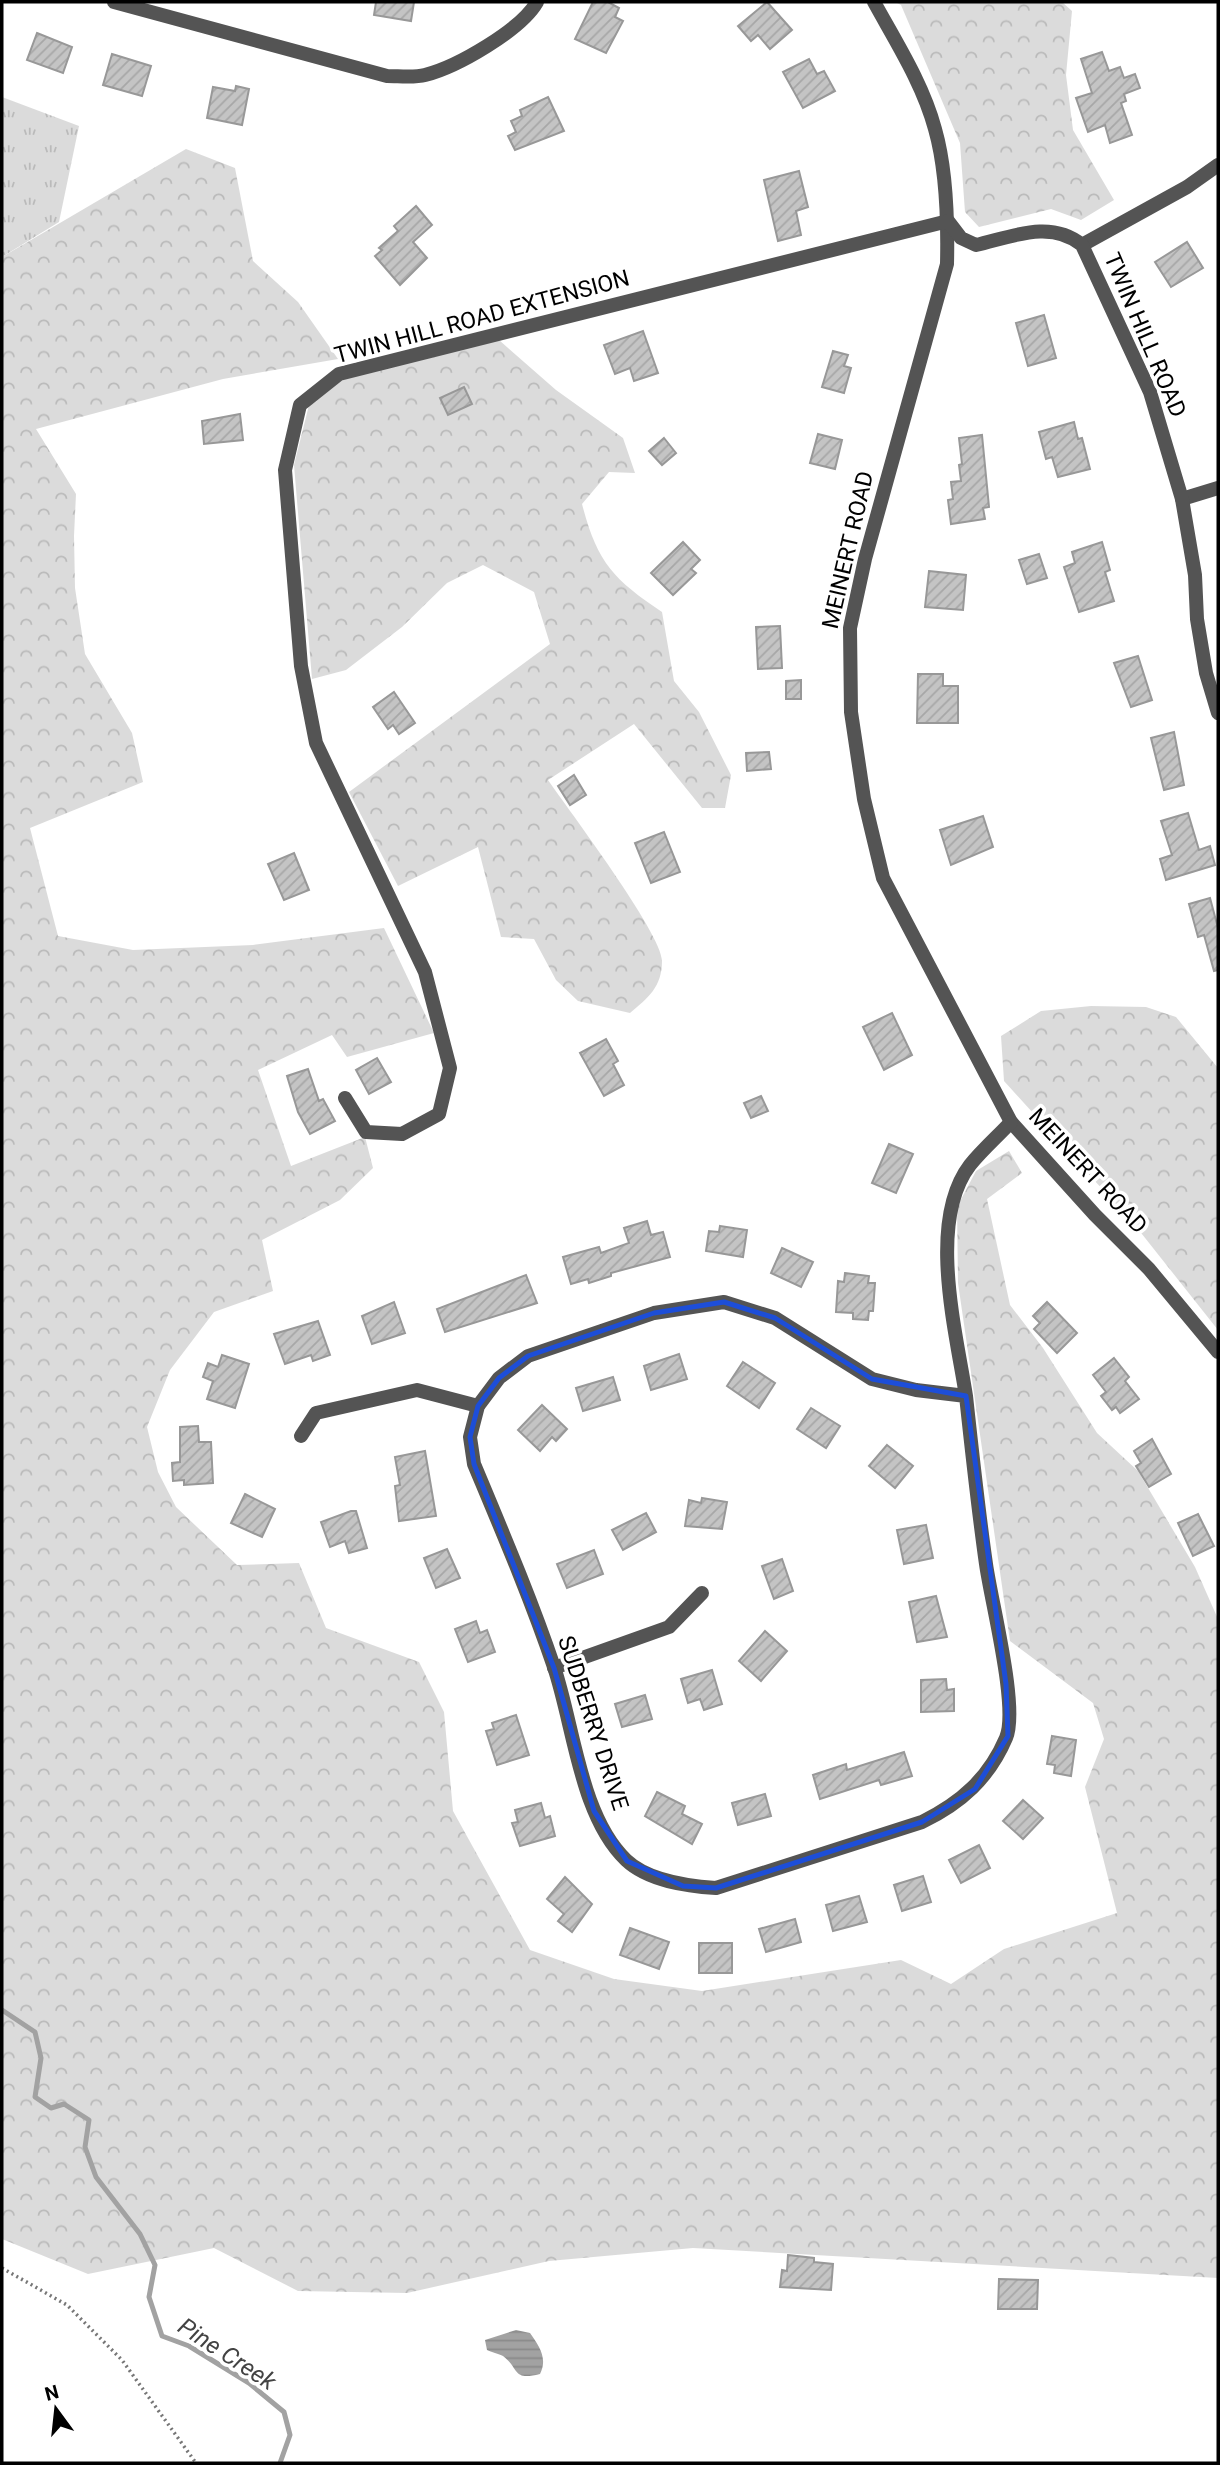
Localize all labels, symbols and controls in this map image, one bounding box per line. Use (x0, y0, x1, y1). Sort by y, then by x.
street label: TWIN HILL ROAD (1098, 249, 1192, 421)
street label: TWIN HILL ROAD EXTENSION (332, 265, 632, 369)
street label: MEINERT ROAD (817, 469, 879, 631)
street label: MEINERT ROAD (1023, 1103, 1153, 1239)
street label: SUDBERRY DRIVE (552, 1632, 634, 1814)
water label: Pine Creek (173, 2312, 282, 2397)
north arrow (21, 2374, 91, 2444)
text: N (42, 2380, 61, 2406)

